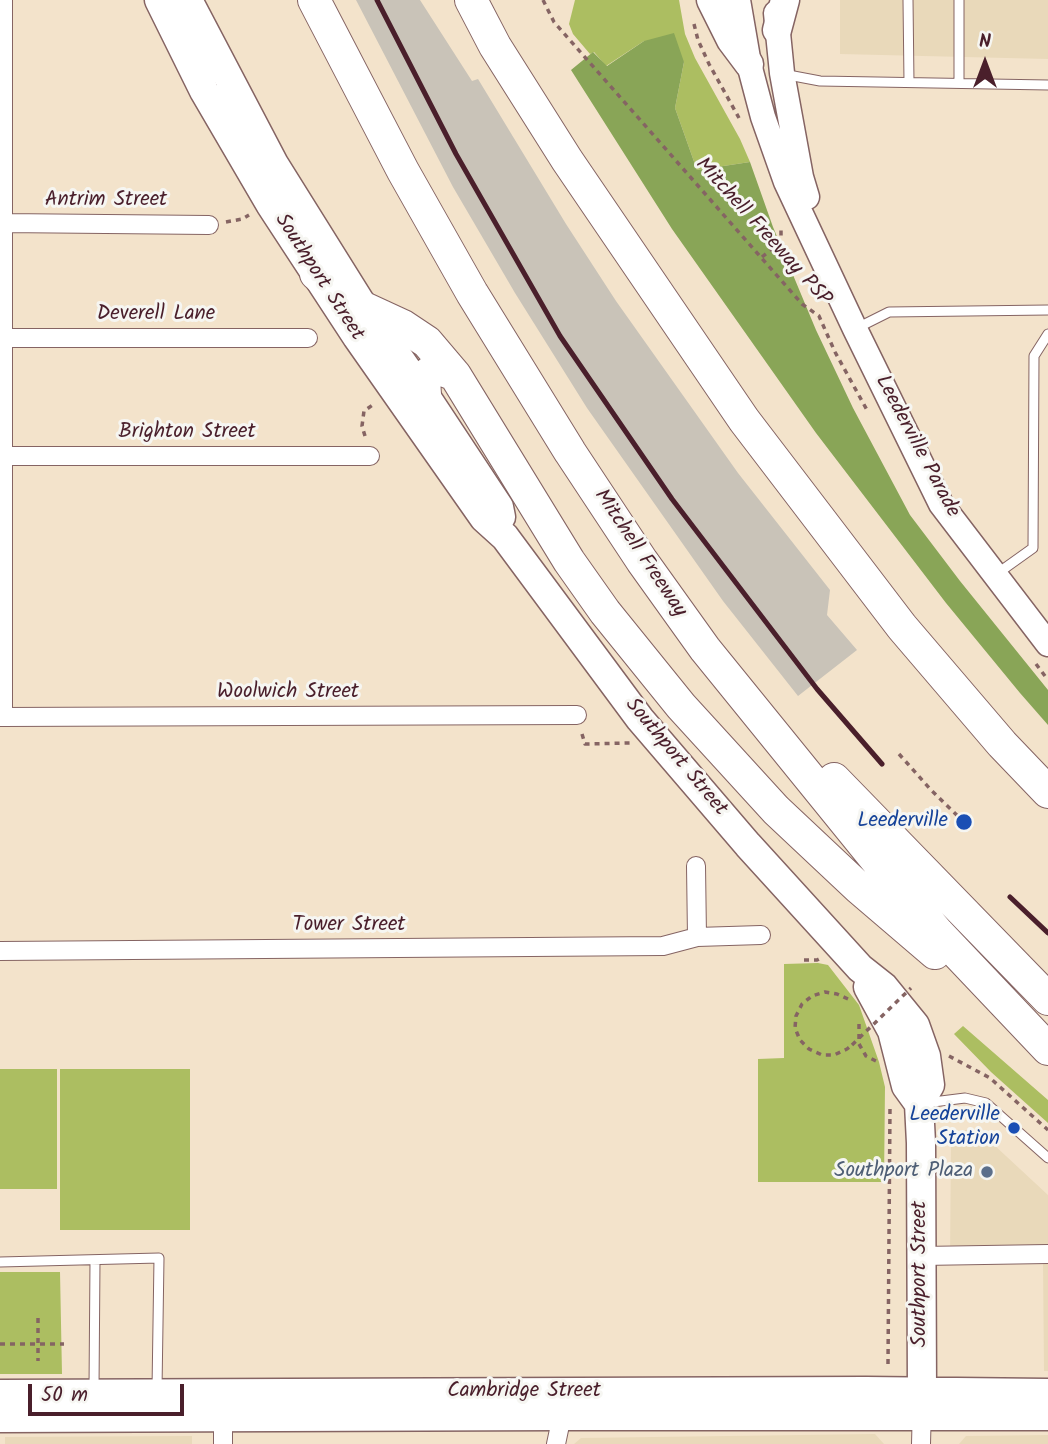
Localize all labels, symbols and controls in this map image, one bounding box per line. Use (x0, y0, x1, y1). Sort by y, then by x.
text: N (979, 27, 991, 57)
north arrow (950, 28, 1020, 98)
street label: Mitchell Freeway PSP (689, 153, 835, 313)
street label: Antrim Street (45, 188, 167, 214)
street label: Southport Street (268, 210, 368, 346)
street label: Deverell Lane (97, 302, 215, 328)
street label: Leederville Parade (868, 372, 964, 522)
street label: Brighton Street (118, 420, 256, 446)
street label: Mitchell Freeway (587, 485, 691, 623)
street label: Woolwich Street (217, 680, 359, 706)
street label: Southport Street (618, 694, 732, 822)
place label: Leederville (857, 809, 948, 835)
marker: Leederville (954, 812, 974, 832)
street label: Tower Street (293, 913, 405, 939)
place label: Leederville Station (909, 1103, 1000, 1153)
marker: Leederville Station (1006, 1120, 1022, 1136)
place label: Southport Plaza (834, 1159, 973, 1185)
marker: Southport Plaza (979, 1164, 995, 1180)
street label: Southport Street (908, 1201, 934, 1347)
scale bar (32, 1370, 187, 1414)
text: 50 m (41, 1379, 88, 1412)
street label: Cambridge Street (447, 1379, 601, 1405)

